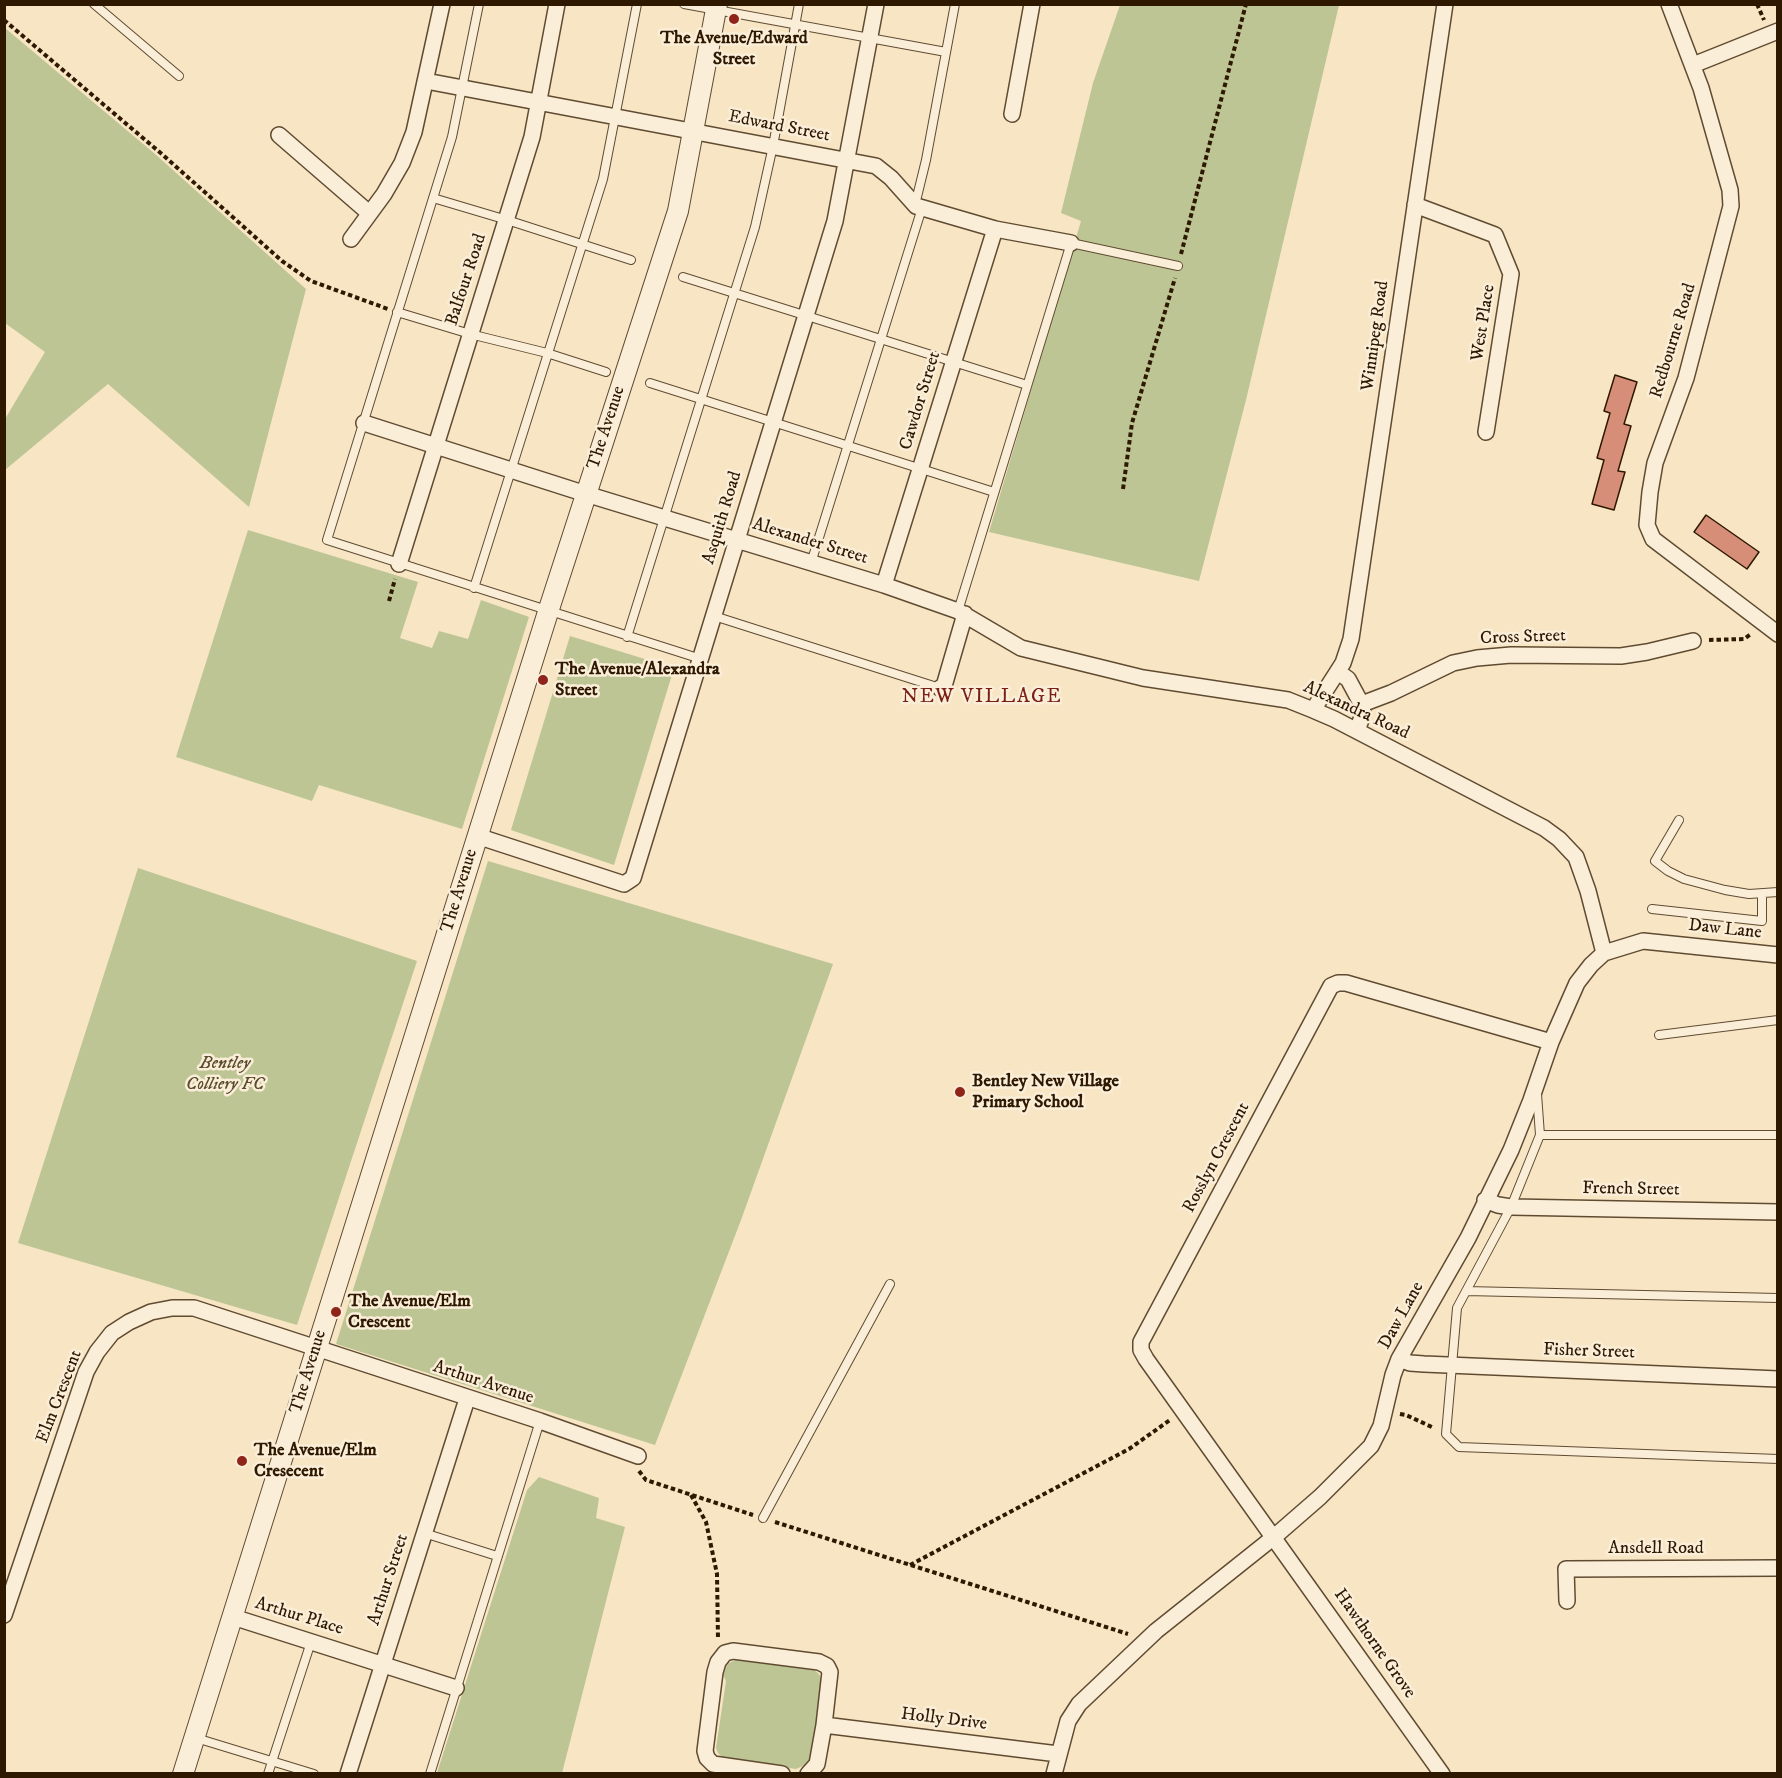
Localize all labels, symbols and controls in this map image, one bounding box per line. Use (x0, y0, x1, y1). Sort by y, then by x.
marker: The Avenue/Edward Street (727, 12, 741, 26)
place label: The Avenue/Edward Street (660, 28, 808, 70)
street label: Edward Street (726, 107, 832, 147)
street label: Balfour Road (442, 231, 492, 329)
street label: Winnipeg Road (1358, 280, 1394, 392)
street label: Redbourne Road (1646, 281, 1702, 401)
street label: West Place (1467, 283, 1501, 363)
street label: Cawdor Street (896, 349, 946, 453)
street label: The Avenue (583, 384, 631, 472)
street label: Asquith Road (699, 469, 747, 567)
street label: Alexander Street (750, 514, 870, 570)
street label: Cross Street (1480, 626, 1566, 650)
place label: The Avenue/Alexandra Street (555, 659, 720, 702)
marker: The Avenue/Alexandra Street (536, 673, 550, 687)
street label: Alexandra Road (1300, 677, 1412, 745)
district label: NEW VILLAGE (902, 686, 1062, 710)
street label: The Avenue (437, 847, 483, 935)
street label: Daw Lane (1687, 915, 1763, 945)
park label: Bentley Colliery FC (186, 1053, 264, 1096)
place label: Bentley New Village Primary School (972, 1071, 1119, 1114)
marker: Bentley New Village Primary School (953, 1085, 967, 1099)
street label: Rosslyn Crescent (1179, 1099, 1255, 1217)
street label: French Street (1582, 1178, 1680, 1202)
street label: Daw Lane (1375, 1279, 1429, 1353)
place label: The Avenue/Elm Crescent (348, 1291, 471, 1334)
marker: The Avenue/Elm Crescent (329, 1305, 343, 1319)
street label: The Avenue (286, 1328, 332, 1416)
street label: Fisher Street (1543, 1340, 1635, 1364)
street label: Elm Crescent (32, 1347, 88, 1447)
street label: Arthur Avenue (430, 1357, 536, 1409)
place label: The Avenue/Elm Cresecent (254, 1440, 377, 1482)
marker: The Avenue/Elm Cresecent (235, 1454, 249, 1468)
street label: Arthur Street (364, 1531, 414, 1629)
street label: Ansdell Road (1608, 1538, 1704, 1560)
street label: Hawthorne Grove (1328, 1585, 1420, 1703)
street label: Arthur Place (252, 1593, 346, 1641)
street label: Holly Drive (900, 1704, 988, 1736)

